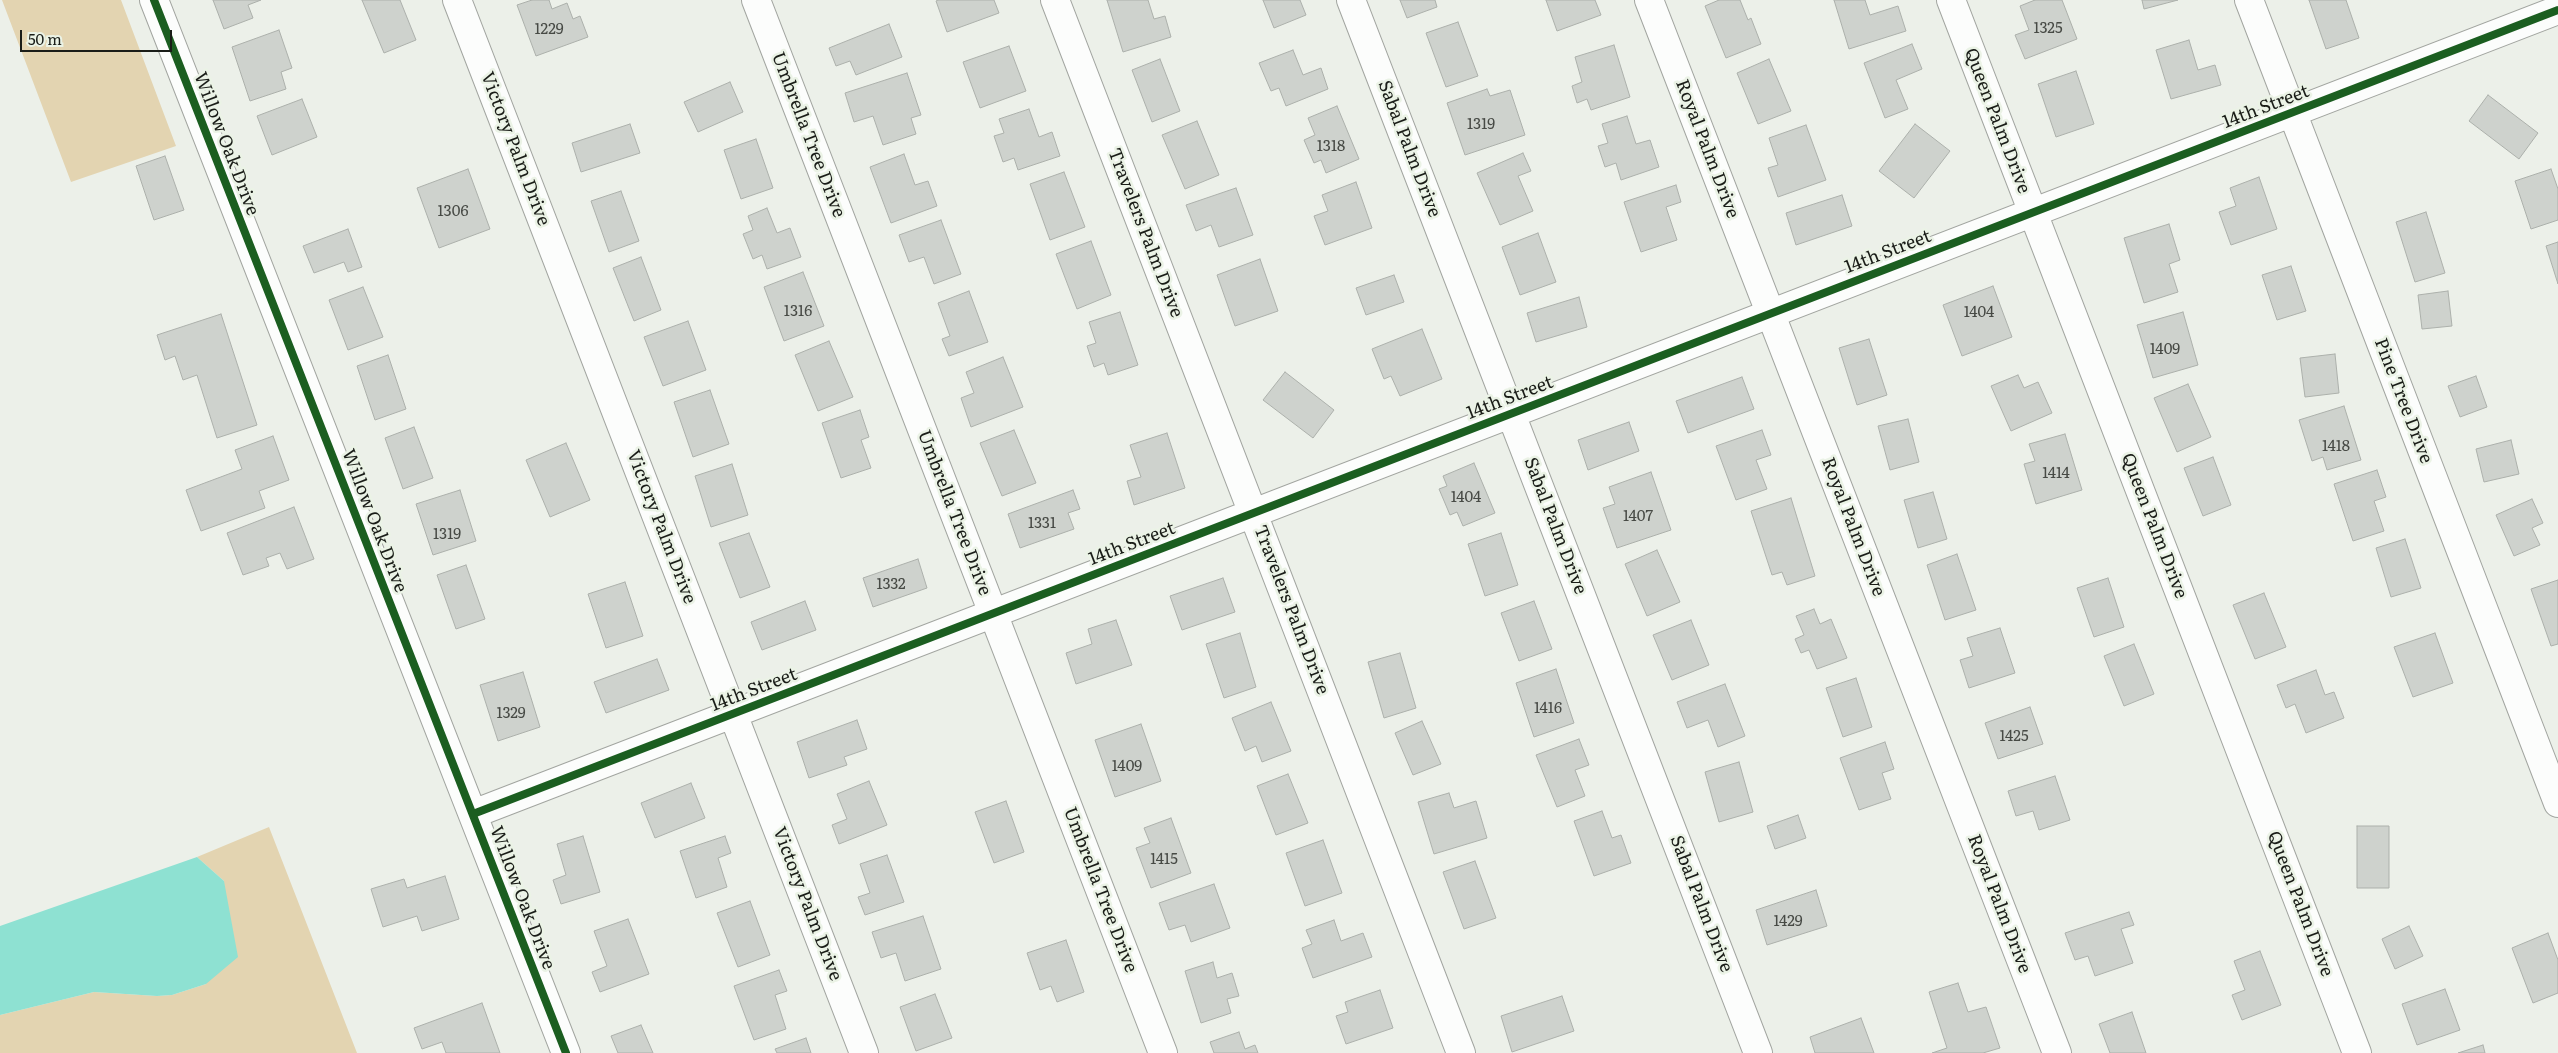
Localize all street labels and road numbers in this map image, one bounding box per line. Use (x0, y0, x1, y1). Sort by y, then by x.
street label: Queen Palm Drive (1959, 45, 2035, 197)
street label: Umbrella Tree Drive (766, 49, 850, 221)
street label: Willow Oak Drive (189, 69, 263, 219)
street label: Victory Palm Drive (476, 69, 554, 229)
street label: Royal Palm Drive (1671, 76, 1743, 222)
street label: Sabal Palm Drive (1373, 78, 1445, 220)
street label: 14th Street (2220, 81, 2312, 133)
street label: Travelers Palm Drive (1103, 145, 1187, 321)
street label: 14th Street (1842, 226, 1934, 278)
street label: Pine Tree Drive (2369, 335, 2437, 467)
street label: 14th Street (1464, 372, 1556, 424)
street label: Umbrella Tree Drive (912, 427, 996, 599)
street label: Willow Oak Drive (337, 446, 411, 596)
street label: Victory Palm Drive (622, 447, 700, 607)
street label: Queen Palm Drive (2116, 450, 2192, 602)
street label: Royal Palm Drive (1817, 454, 1889, 600)
street label: Sabal Palm Drive (1519, 455, 1591, 597)
street label: 14th Street (1086, 518, 1178, 570)
street label: Travelers Palm Drive (1249, 522, 1333, 698)
street label: 14th Street (708, 664, 800, 716)
street label: Umbrella Tree Drive (1058, 804, 1142, 976)
street label: Willow Oak Drive (485, 823, 559, 973)
street label: Victory Palm Drive (768, 824, 846, 984)
street label: Queen Palm Drive (2262, 828, 2338, 980)
street label: Royal Palm Drive (1963, 831, 2035, 977)
street label: Sabal Palm Drive (1665, 833, 1737, 975)

